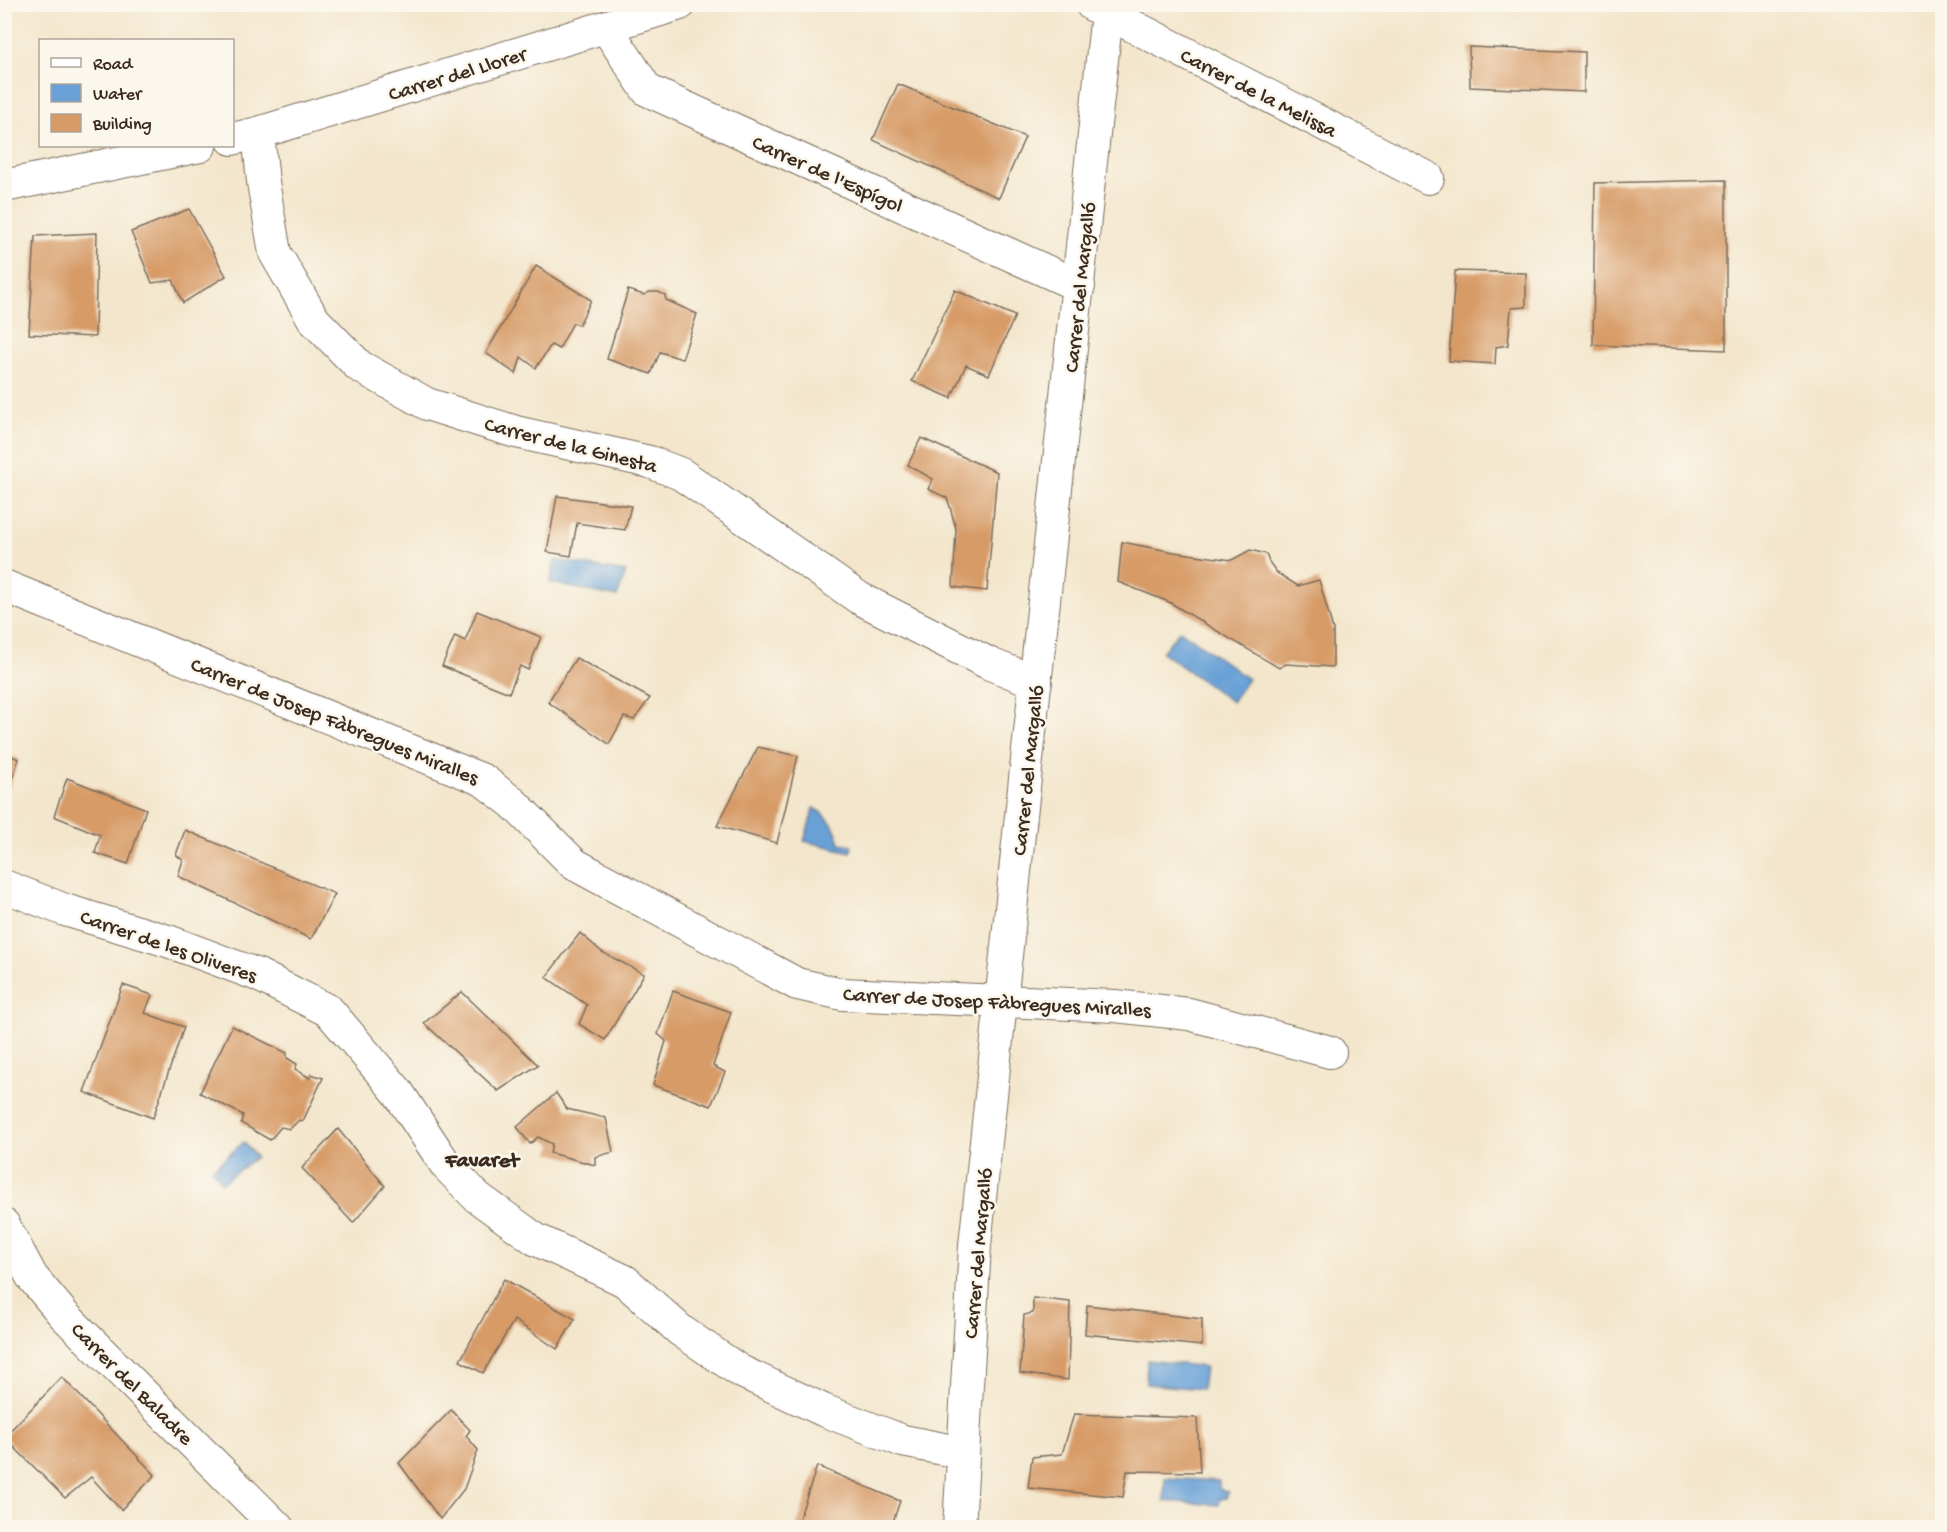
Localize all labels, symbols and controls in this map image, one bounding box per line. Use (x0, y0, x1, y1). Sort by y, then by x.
legend (39, 39, 234, 147)
street label: Carrer del Llorer (386, 43, 531, 109)
street label: Carrer de la Melissa (1175, 45, 1341, 146)
text: Road (93, 55, 134, 76)
text: Water (93, 85, 143, 106)
text: Building (92, 115, 152, 136)
street label: Carrer de l'Espígol (747, 132, 906, 221)
street label: Carrer del Margalló (1061, 201, 1104, 374)
street label: Carrer de la Ginesta (481, 414, 660, 481)
street label: Carrer de Josep Fàbregues Miralles (186, 654, 482, 793)
street label: Carrer del Margalló (1009, 684, 1052, 857)
street label: Carrer de les Oliveres (76, 906, 261, 991)
street label: Carrer de Josep Fàbregues Miralles (842, 984, 1153, 1025)
district label: Favaret (444, 1149, 521, 1175)
street label: Carrer del Margalló (961, 1167, 1000, 1340)
street label: Carrer del Baladre (64, 1319, 198, 1453)

